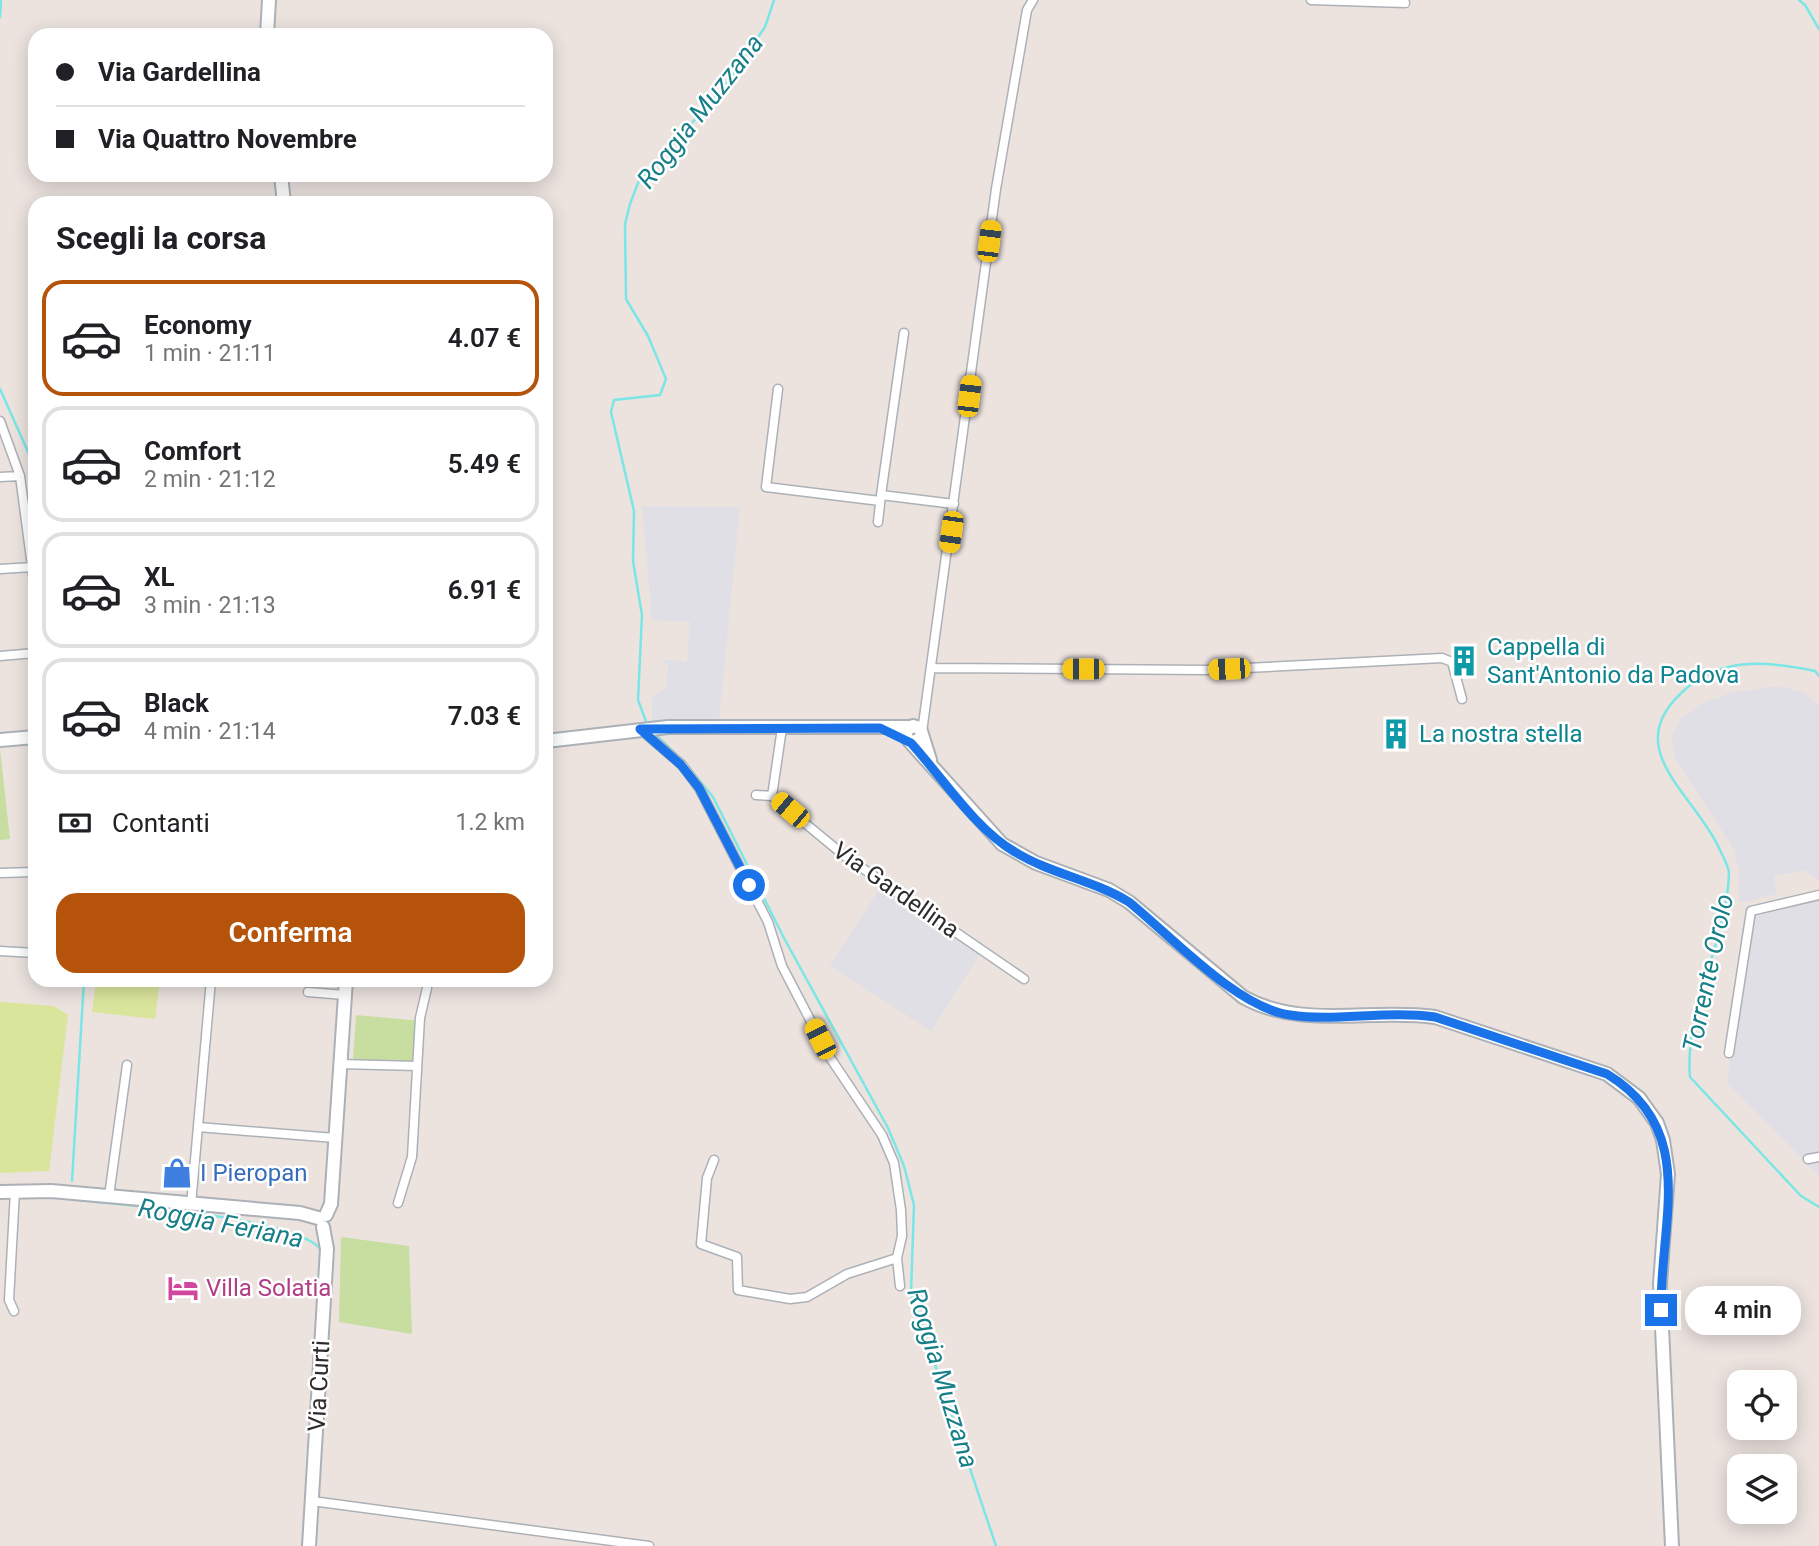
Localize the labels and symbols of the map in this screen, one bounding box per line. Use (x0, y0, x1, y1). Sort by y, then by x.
water label: Roggia Muzzana (631, 28, 769, 194)
car (977, 219, 1002, 263)
car (957, 374, 982, 418)
car (938, 510, 965, 554)
place label: Cappella di Sant'Antonio da Padova (1487, 633, 1739, 689)
building icon: Cappella di Sant'Antonio da Padova (1447, 644, 1481, 678)
car (1208, 658, 1251, 680)
car (1063, 659, 1105, 680)
building icon: La nostra stella (1379, 717, 1413, 751)
place label: La nostra stella (1419, 720, 1582, 748)
car (768, 788, 813, 832)
street label: Via Gardellina (828, 836, 964, 944)
route start (733, 869, 765, 901)
water label: Torrente Orolo (1677, 891, 1739, 1055)
car (802, 1016, 839, 1062)
shop icon: I Pieropan (160, 1156, 194, 1190)
place label: I Pieropan (200, 1159, 308, 1187)
water label: Roggia Feriana (136, 1192, 306, 1254)
hotel icon: Villa Solatia (166, 1271, 200, 1305)
place label: Villa Solatia (206, 1274, 331, 1302)
water label: Roggia Muzzana (901, 1284, 985, 1472)
callout: 4 min (1686, 1286, 1801, 1334)
route end (1645, 1294, 1677, 1326)
street label: Via Curti (303, 1340, 335, 1432)

